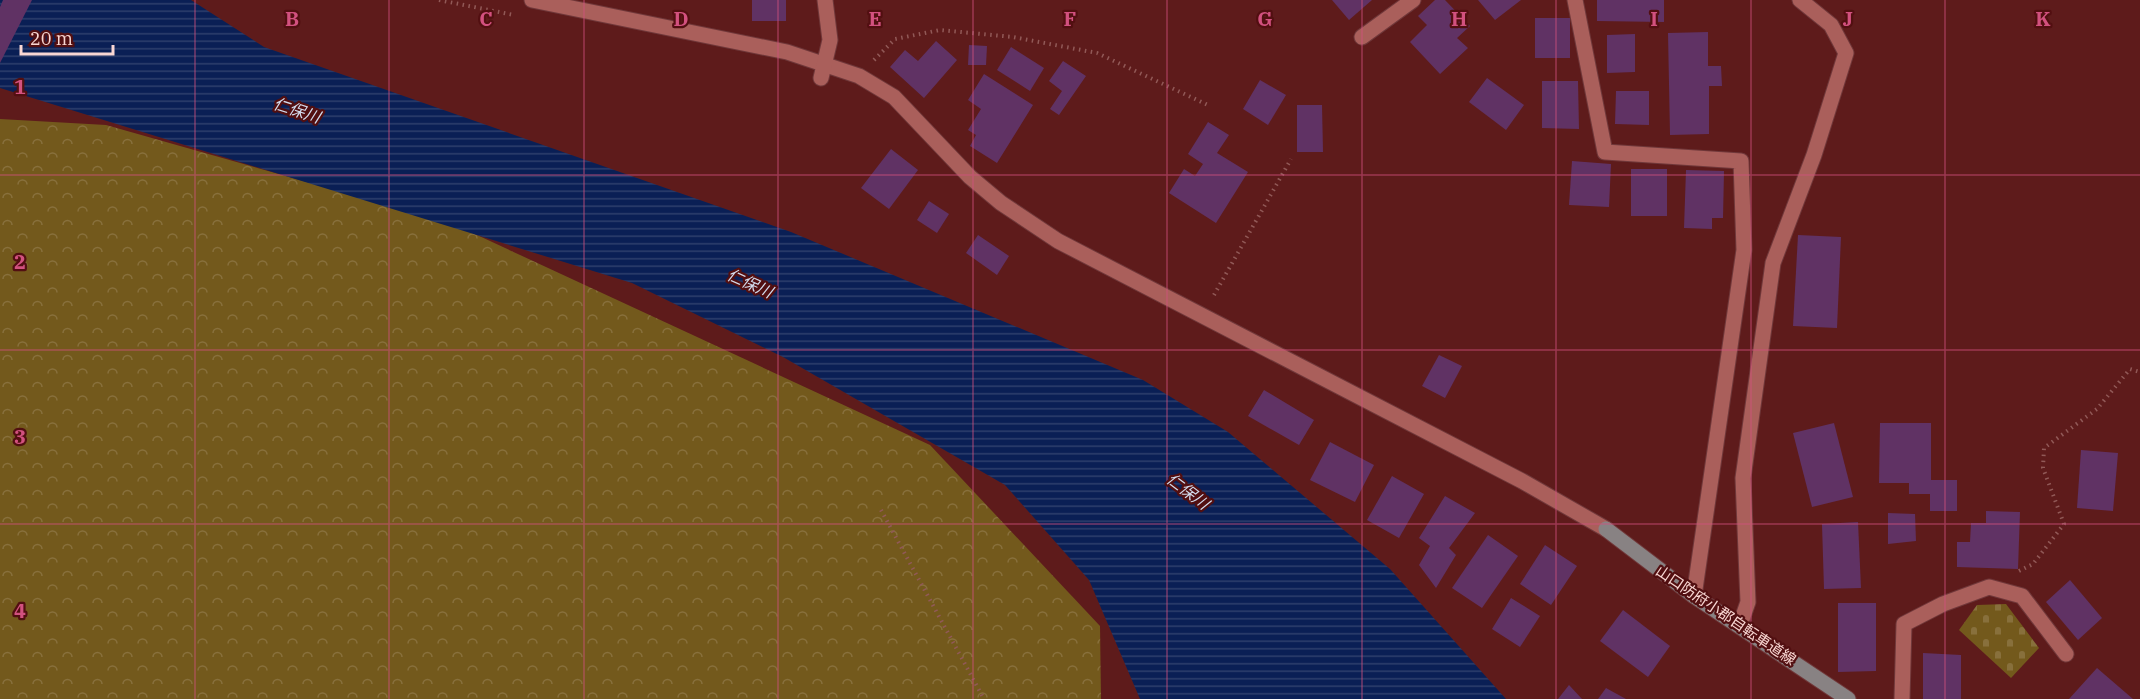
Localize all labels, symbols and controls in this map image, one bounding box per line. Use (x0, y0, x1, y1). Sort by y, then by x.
text: B (285, 5, 299, 32)
text: C (479, 5, 493, 32)
text: D (673, 5, 689, 32)
text: E (868, 5, 882, 32)
text: F (1064, 5, 1076, 32)
text: G (1257, 5, 1273, 32)
text: H (1451, 5, 1467, 32)
text: I (1650, 5, 1658, 32)
text: J (1843, 5, 1853, 32)
text: K (2035, 5, 2051, 32)
scale bar (21, 18, 112, 56)
text: 20 m (30, 27, 73, 50)
text: 1 (14, 73, 26, 100)
water label: 仁保川 (271, 93, 325, 128)
text: 2 (14, 248, 26, 275)
water label: 仁保川 (724, 264, 778, 303)
text: 3 (14, 423, 26, 450)
water label: 仁保川 (1163, 469, 1215, 515)
street label: 山口防府小郡自転車道線 (1652, 561, 1800, 669)
text: 4 (14, 597, 26, 624)

